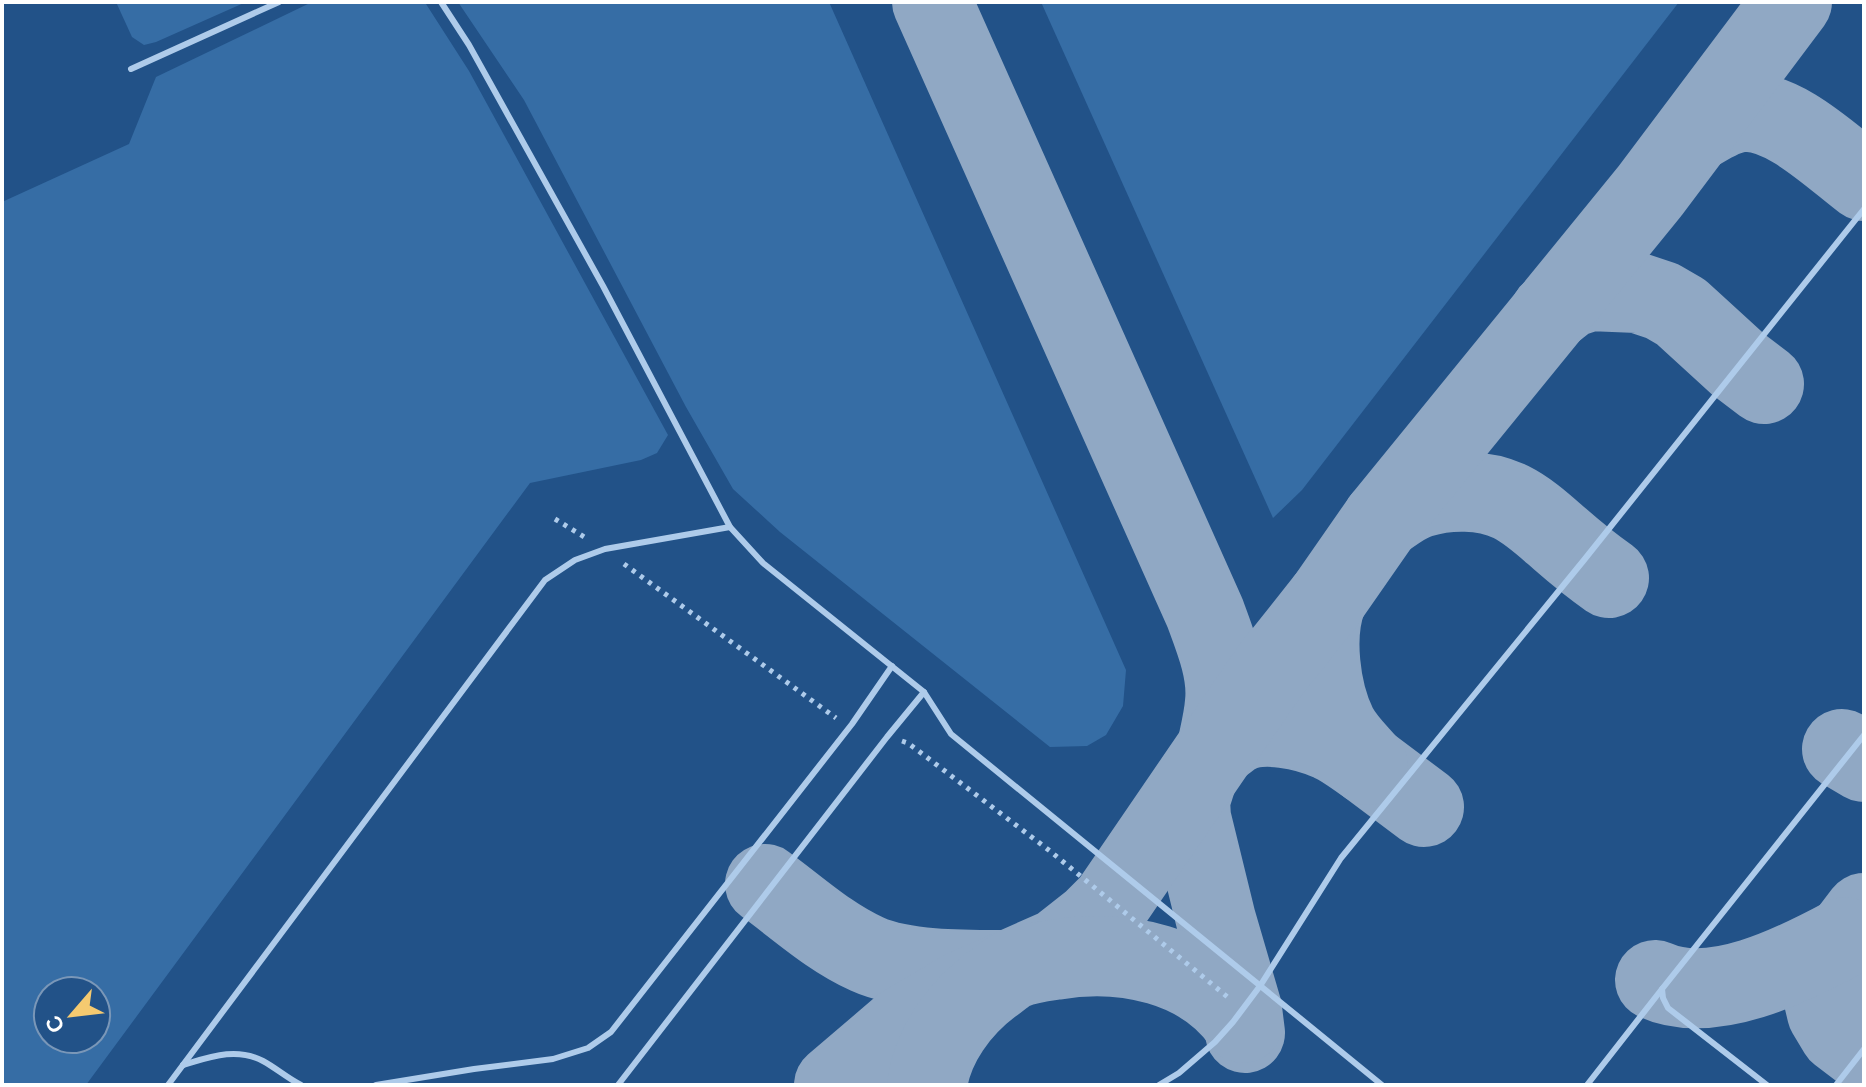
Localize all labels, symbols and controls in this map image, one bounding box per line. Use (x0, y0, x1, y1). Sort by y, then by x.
north arrow (32, 975, 112, 1055)
text: С (40, 1011, 70, 1037)

